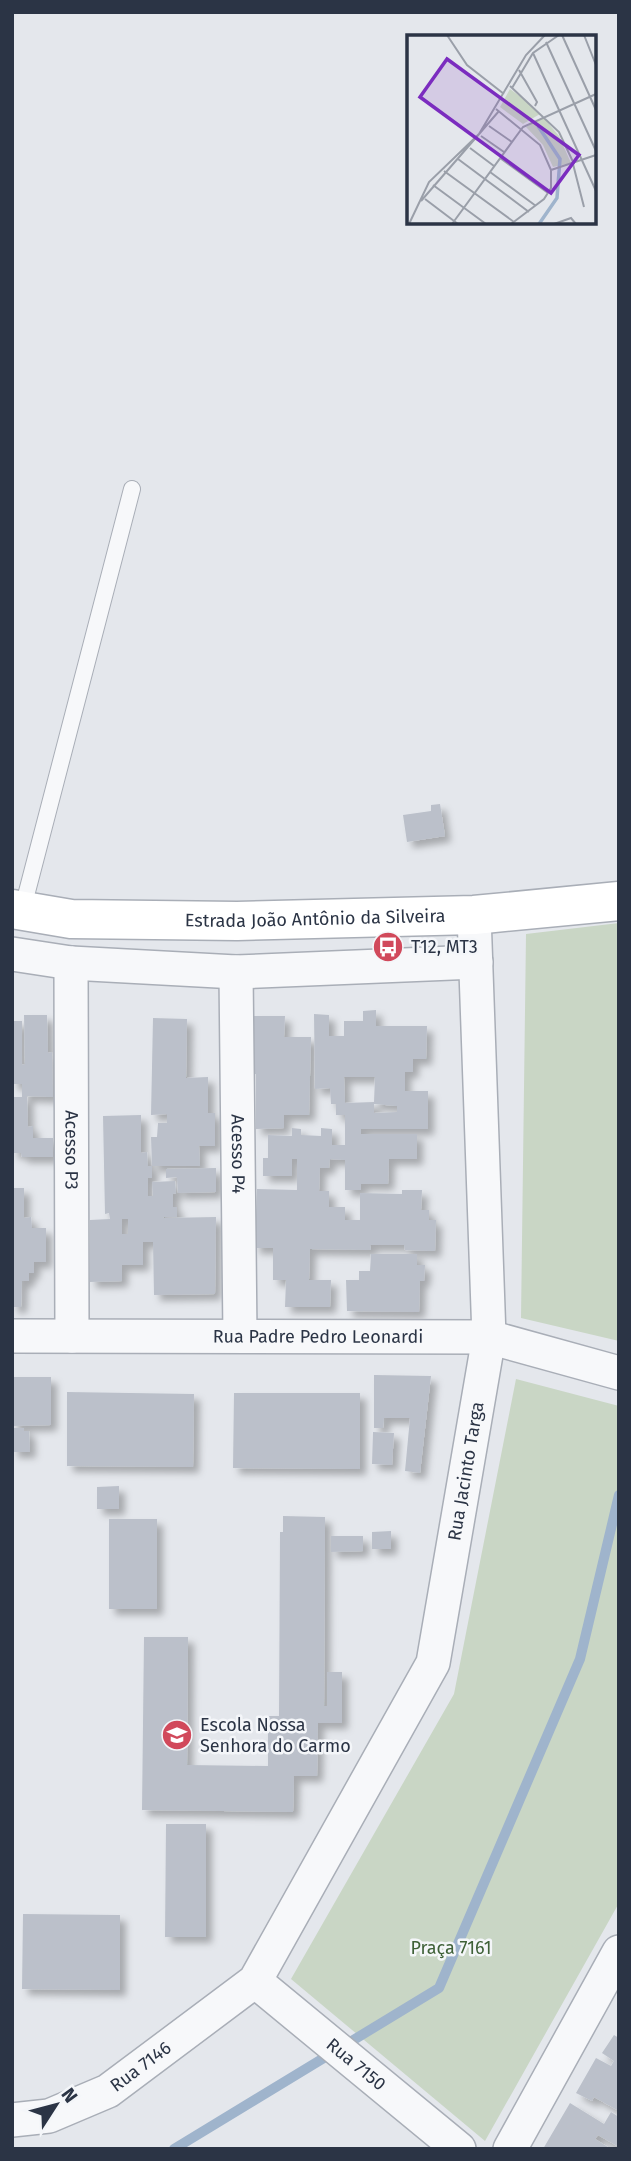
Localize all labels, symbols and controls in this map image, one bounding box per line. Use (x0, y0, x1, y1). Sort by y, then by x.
inset map (407, 35, 596, 224)
street label: Estrada João Antônio da Silveira (185, 905, 446, 932)
bus stop icon: T12, MT3 (371, 930, 405, 964)
place label: T12, MT3 (411, 936, 478, 958)
street label: Acesso P3 (60, 1110, 83, 1190)
street label: Acesso P4 (227, 1114, 249, 1194)
street label: Rua Padre Pedro Leonardi (213, 1325, 423, 1348)
street label: Rua Jacinto Targa (443, 1400, 489, 1542)
place label: Escola Nossa Senhora do Carmo (200, 1714, 351, 1757)
school or university icon: Escola Nossa Senhora do Carmo (160, 1718, 194, 1752)
park label: Praça 7161 (410, 1937, 492, 1959)
street label: Rua 7150 (322, 2033, 390, 2095)
street label: Rua 7146 (106, 2037, 175, 2097)
north arrow (21, 2070, 91, 2140)
text: N (56, 2083, 82, 2107)

